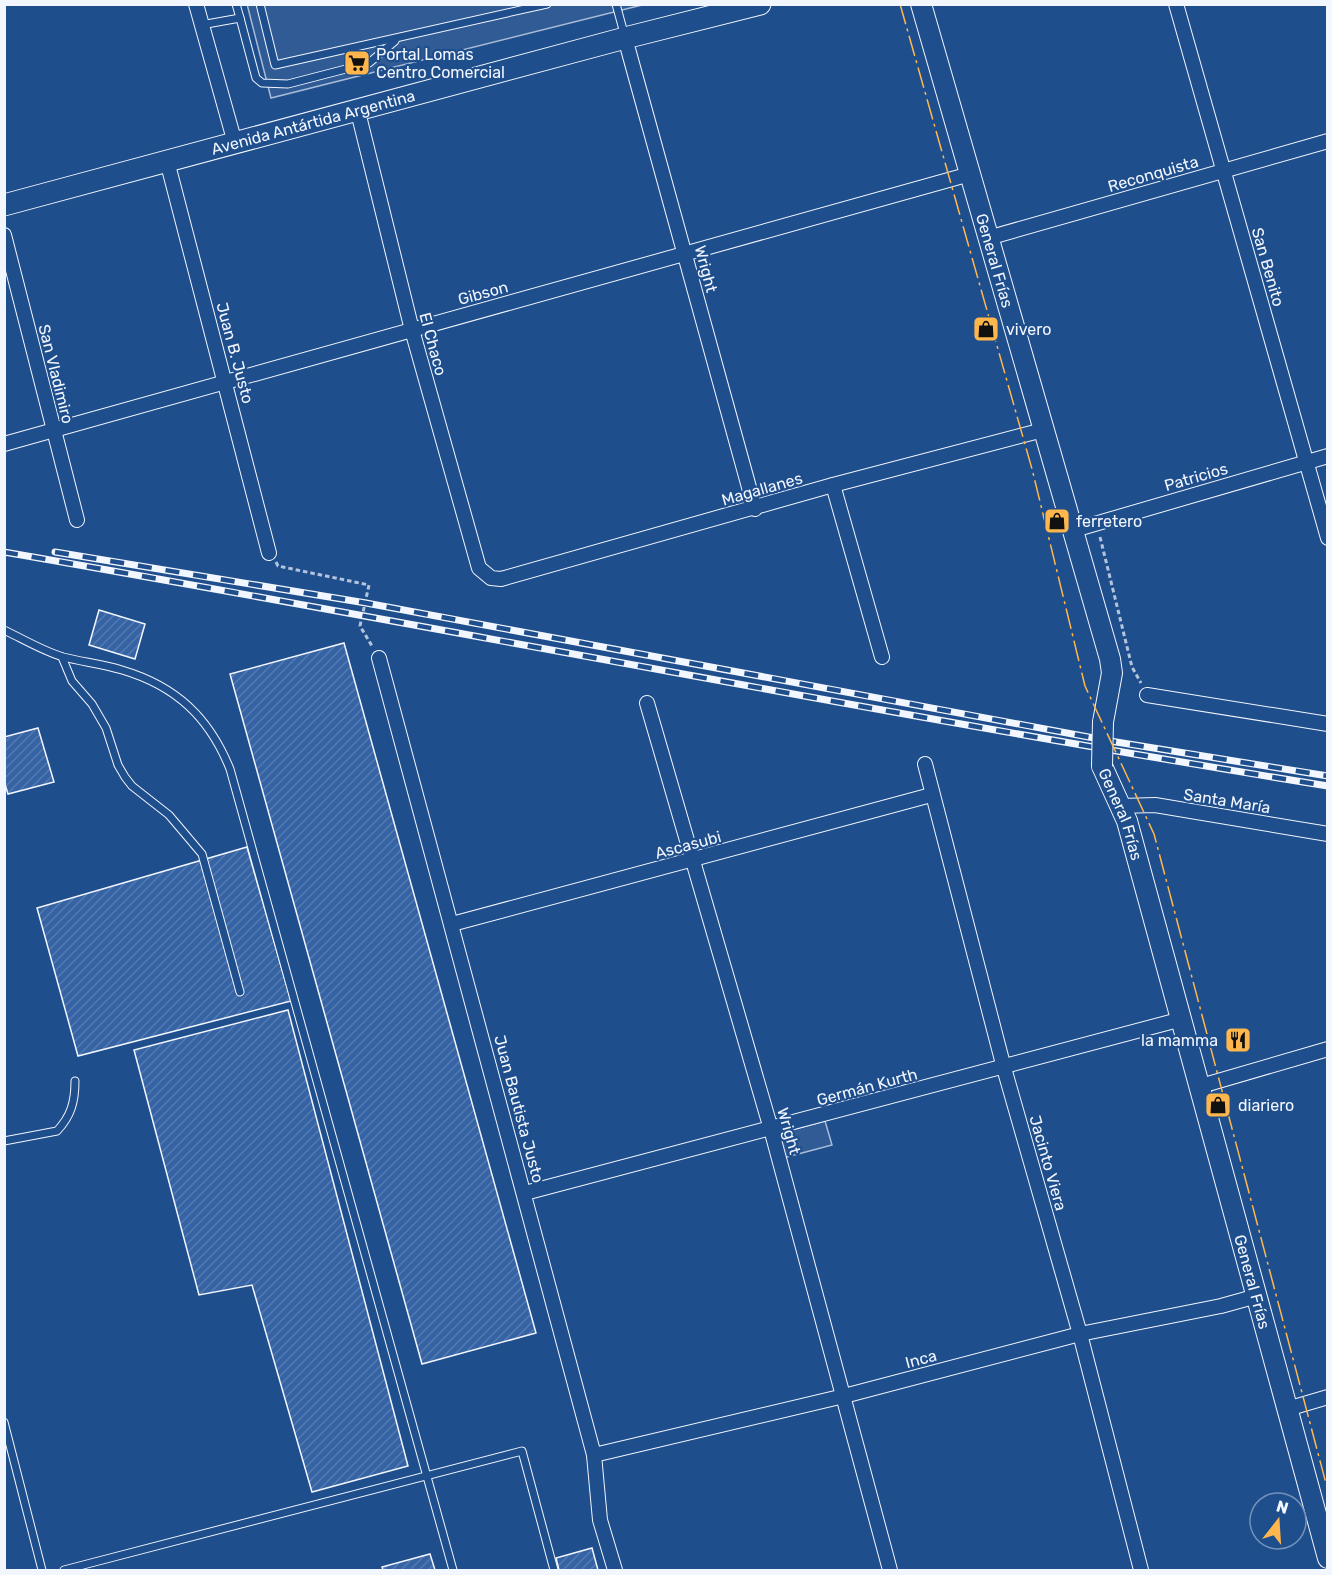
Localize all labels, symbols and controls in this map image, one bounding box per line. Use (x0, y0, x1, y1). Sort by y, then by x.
place label: Portal Lomas Centro Comercial (376, 45, 505, 82)
supermarket icon: Portal Lomas Centro Comercial (342, 48, 372, 78)
street label: Avenida Antártida Argentina (209, 85, 417, 158)
street label: Reconquista (1106, 152, 1200, 196)
street label: General Frías (972, 211, 1018, 310)
street label: San Benito (1248, 225, 1288, 309)
street label: Wright (691, 243, 721, 295)
street label: Gibson (456, 277, 510, 309)
street label: Juan B. Justo (212, 300, 258, 406)
street label: El Chaco (415, 310, 451, 378)
shop icon: vivero (971, 314, 1001, 344)
place label: vivero (1006, 320, 1051, 339)
street label: San Vladimiro (34, 322, 78, 426)
street label: Patricios (1162, 459, 1230, 495)
street label: Magallanes (719, 468, 805, 510)
shop icon: ferretero (1042, 506, 1072, 536)
place label: ferretero (1076, 512, 1142, 531)
street label: General Frías (1095, 765, 1147, 862)
street label: Santa María (1182, 785, 1272, 817)
street label: Ascasubi (653, 827, 723, 863)
restaurant icon: la mamma (1223, 1025, 1253, 1055)
place label: la mamma (1141, 1031, 1218, 1050)
street label: Juan Bautista Justo (490, 1033, 548, 1185)
street label: Germán Kurth (815, 1064, 919, 1110)
shop icon: diariero (1203, 1090, 1233, 1120)
place label: diariero (1238, 1096, 1294, 1115)
street label: Wright (773, 1105, 805, 1157)
street label: Jacinto Viera (1025, 1113, 1071, 1213)
street label: General Frías (1231, 1232, 1275, 1331)
street label: Inca (903, 1346, 939, 1372)
north arrow (1248, 1491, 1308, 1551)
text: N (1274, 1496, 1291, 1518)

